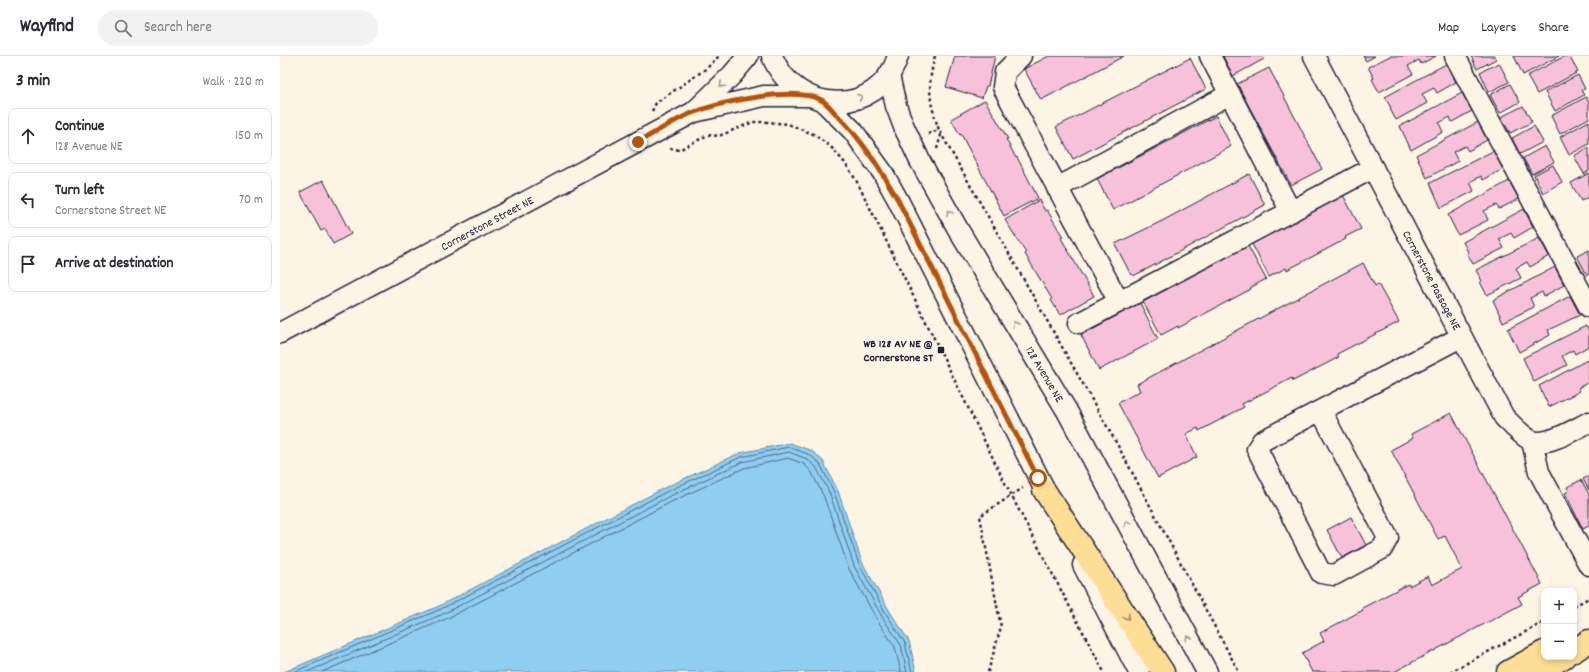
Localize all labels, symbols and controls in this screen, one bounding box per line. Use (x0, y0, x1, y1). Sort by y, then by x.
search box (98, 10, 378, 46)
text: Wayfind (20, 14, 74, 41)
icon: search (112, 17, 134, 39)
text: Search here (144, 17, 212, 39)
text: Map (1438, 18, 1459, 38)
text: Layers (1481, 18, 1516, 38)
text: Share (1538, 18, 1569, 38)
text: 3 min (16, 70, 50, 94)
text: Walk · 220 m (203, 73, 264, 92)
one-way arrow (719, 80, 727, 87)
one-way arrow (856, 93, 863, 101)
text: Continue (55, 116, 104, 138)
icon: ahead (17, 125, 39, 147)
text: 150 m (235, 127, 263, 146)
route end (629, 133, 647, 151)
text: 128 Avenue NE (55, 138, 123, 157)
text: Turn left (55, 180, 104, 202)
icon: left (17, 189, 39, 211)
text: 70 m (239, 191, 263, 210)
street label: Cornerstone Street NE (438, 192, 538, 256)
text: Cornerstone Street NE (55, 202, 166, 221)
one-way arrow (946, 209, 953, 217)
street label: Cornerstone Passage NE (1397, 228, 1464, 334)
icon: arrive (17, 253, 39, 275)
text: Arrive at destination (55, 253, 173, 275)
one-way arrow (1013, 321, 1020, 328)
place label: WB 128 AV NE @ Cornerstone ST (863, 336, 933, 367)
street label: 128 Avenue NE (1020, 344, 1067, 406)
marker: WB 128 AV NE @ Cornerstone ST (936, 345, 946, 355)
route start (1029, 469, 1047, 487)
one-way arrow (1124, 520, 1132, 527)
map controls (1541, 588, 1577, 660)
button: + (1541, 588, 1577, 624)
one-way arrow (1122, 612, 1129, 619)
button: − (1541, 624, 1577, 660)
one-way arrow (1186, 634, 1193, 642)

